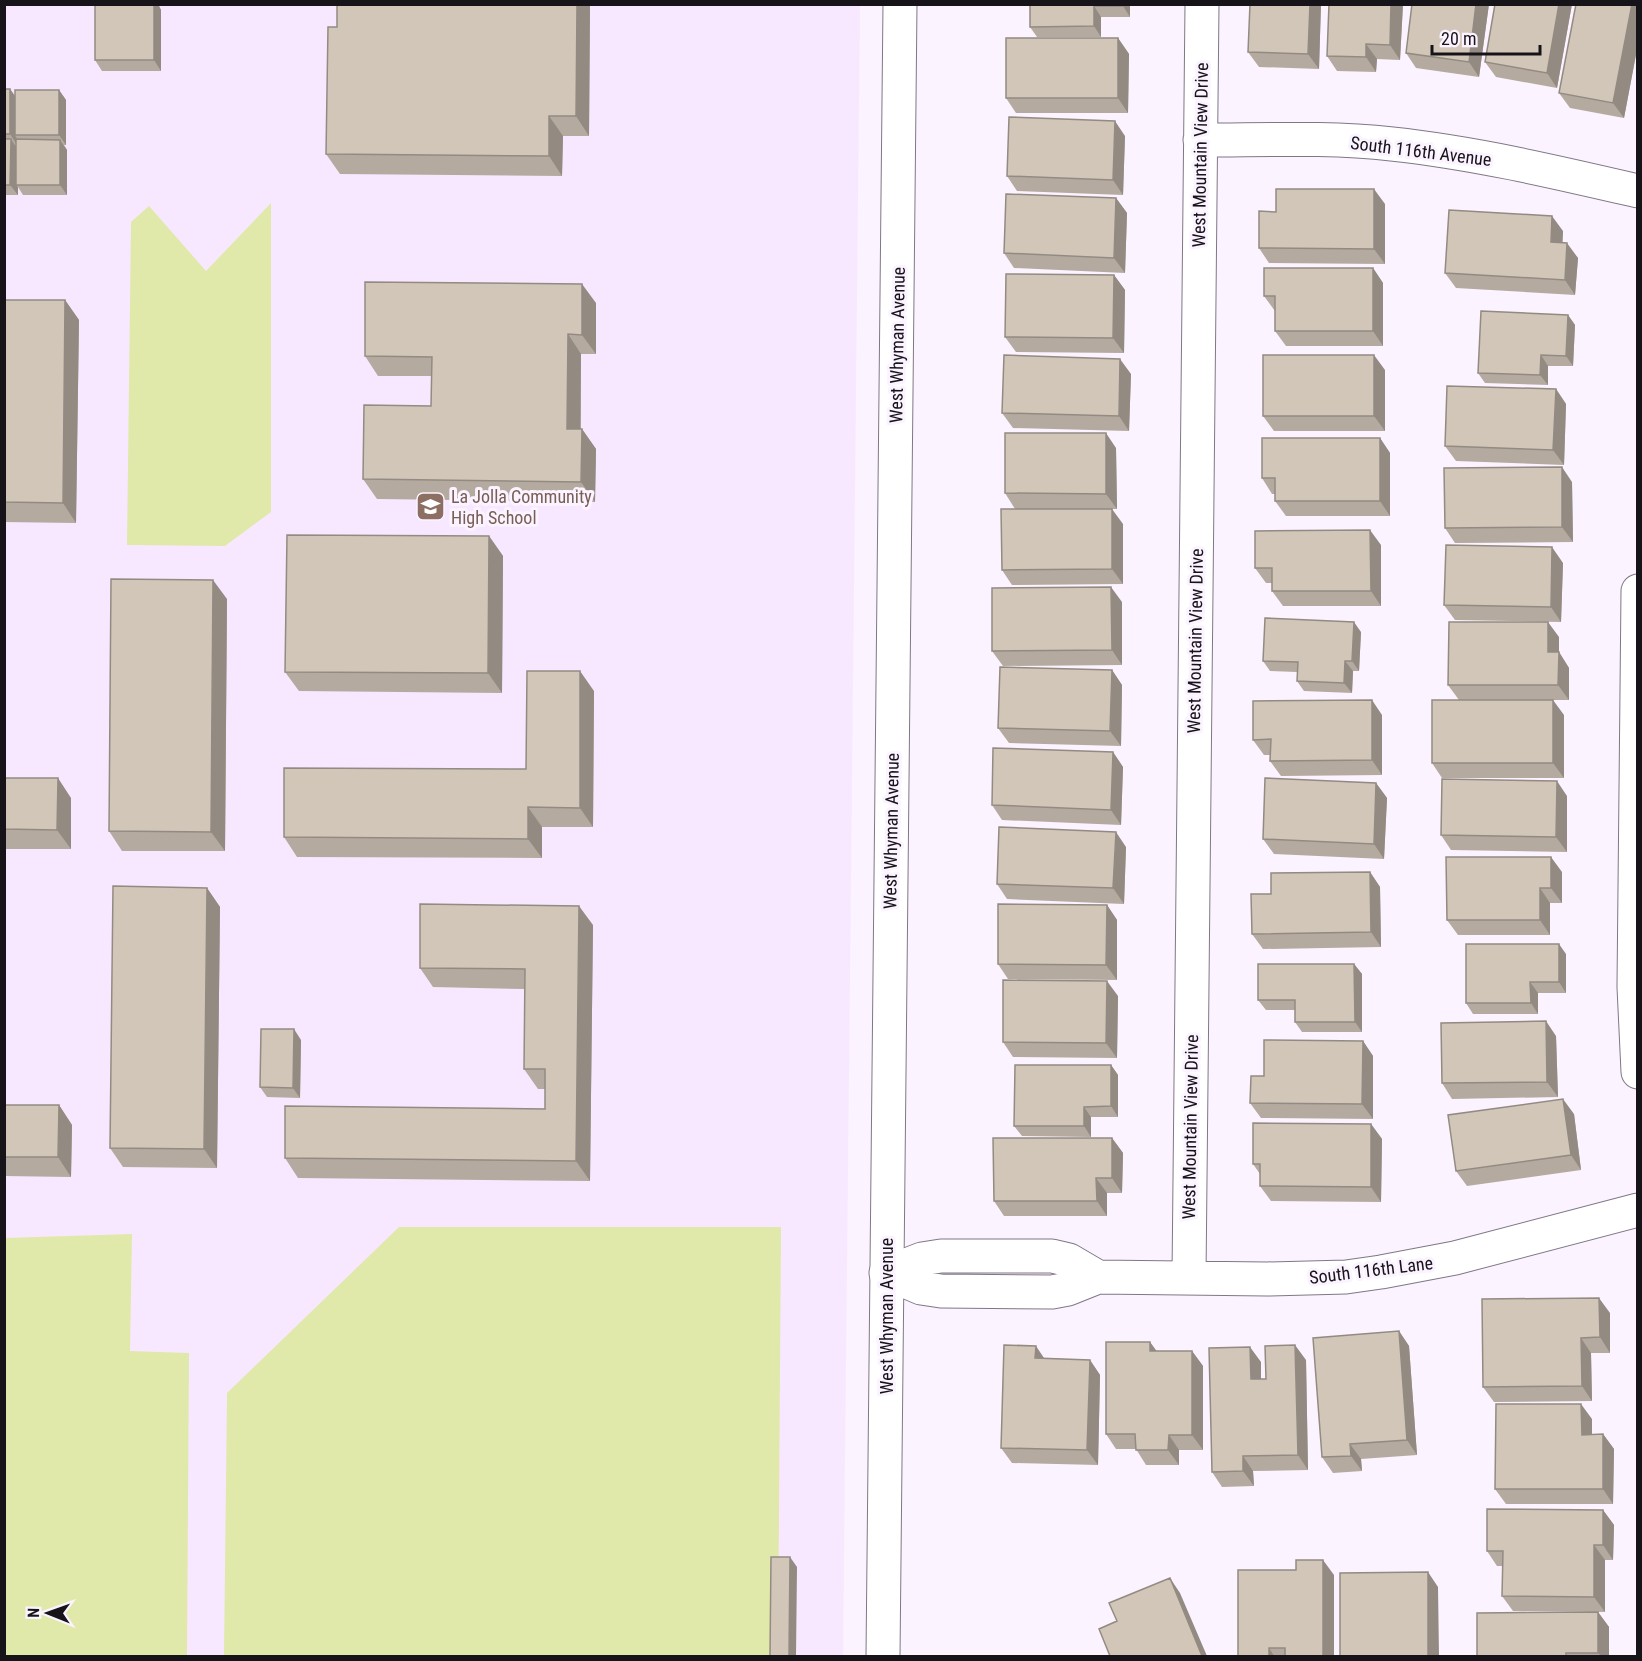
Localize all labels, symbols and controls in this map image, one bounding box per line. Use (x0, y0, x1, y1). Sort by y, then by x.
scale bar (1432, 18, 1540, 56)
text: 20 m (1441, 28, 1476, 49)
street label: West Mountain View Drive (1188, 62, 1212, 248)
street label: South 116th Avenue (1349, 132, 1493, 170)
street label: West Whyman Avenue (885, 267, 909, 423)
place label: La Jolla Community High School (451, 486, 592, 528)
school or university icon: La Jolla Community High School (414, 490, 446, 522)
street label: West Mountain View Drive (1183, 548, 1207, 734)
street label: West Whyman Avenue (879, 753, 903, 909)
street label: West Mountain View Drive (1178, 1034, 1202, 1220)
street label: West Whyman Avenue (876, 1238, 897, 1394)
street label: South 116th Lane (1308, 1252, 1434, 1288)
north arrow (18, 1583, 78, 1643)
text: N (24, 1608, 43, 1618)

